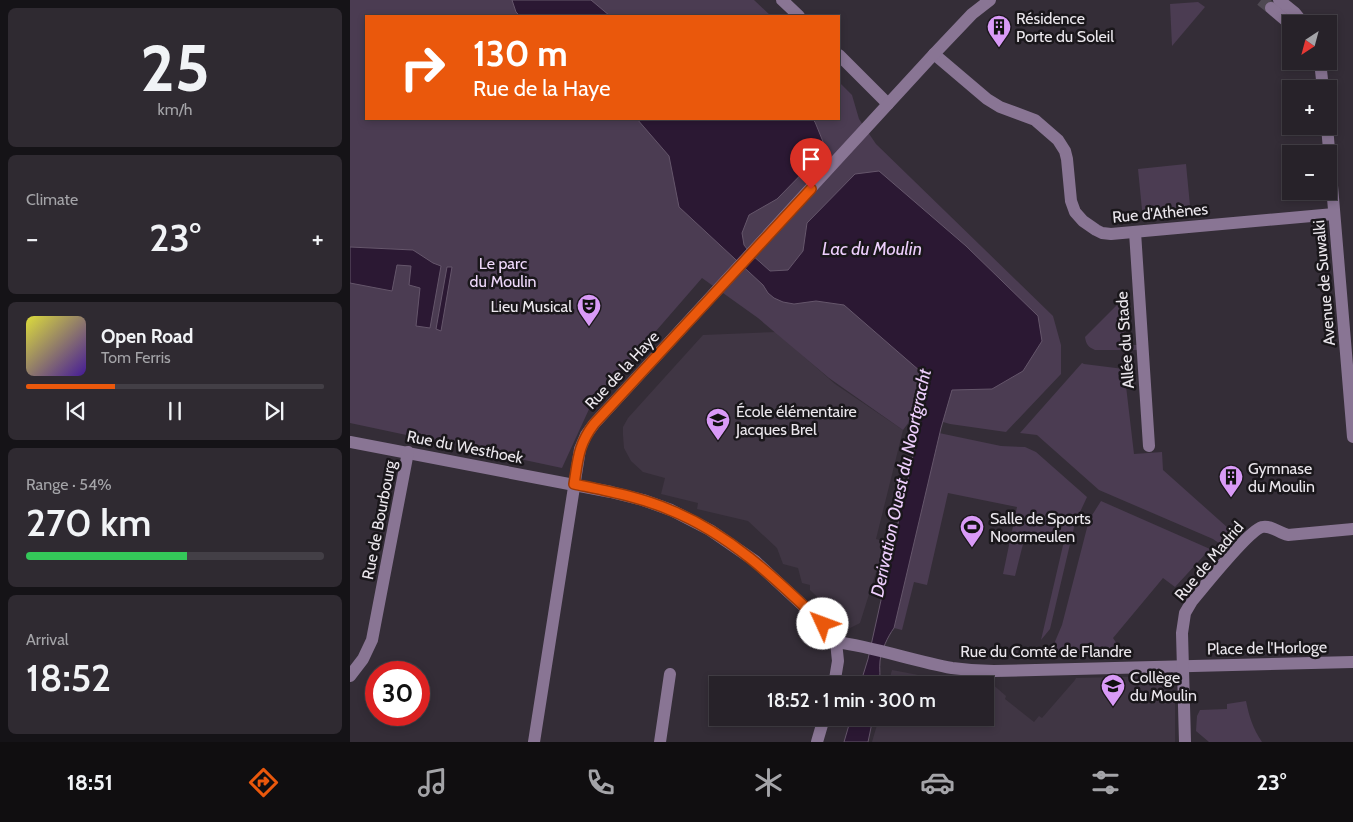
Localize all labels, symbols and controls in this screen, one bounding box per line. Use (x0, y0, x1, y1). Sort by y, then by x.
place label: Résidence Porte du Soleil (1016, 9, 1114, 46)
building icon: Résidence Porte du Soleil (986, 14, 1012, 48)
north arrow (1282, 15, 1338, 70)
map controls (1282, 15, 1337, 200)
text: 25 (140, 28, 210, 107)
text: 130 m (473, 32, 568, 75)
icon: right (390, 35, 455, 100)
text: Rue de la Haye (473, 75, 610, 102)
button: + (1282, 80, 1337, 135)
text: km/h (157, 100, 193, 119)
pin (790, 138, 832, 189)
icon: arrive (797, 145, 825, 173)
button: − (1282, 145, 1337, 200)
text: Climate (26, 190, 78, 209)
street label: Rue d'Athènes (1111, 199, 1209, 227)
text: 23° (149, 214, 201, 261)
street label: Avenue de Suwalki (1309, 219, 1339, 347)
text: − (26, 221, 38, 255)
text: + (312, 221, 324, 255)
water label: Lac du Moulin (822, 238, 922, 260)
park label: Le parc du Moulin (470, 254, 537, 291)
street label: Allée du Stade (1112, 291, 1138, 389)
theatre icon: Lieu Musical (576, 293, 602, 327)
place label: Lieu Musical (490, 297, 572, 316)
text: Open Road (101, 325, 193, 348)
street label: Rue de la Haye (581, 327, 663, 413)
text: Tom Ferris (101, 348, 171, 367)
water label: Derivation Ouest du Noortgracht (866, 366, 936, 599)
icon: previous (62, 397, 90, 425)
icon: pause (161, 397, 189, 425)
icon: next (260, 397, 288, 425)
place label: École élémentaire Jacques Brel (735, 402, 857, 439)
school or university icon: École élémentaire Jacques Brel (705, 407, 731, 441)
street label: Rue du Westhoek (405, 426, 526, 468)
street label: Rue de Bourbourg (358, 458, 400, 581)
place label: Gymnase du Moulin (1248, 459, 1315, 496)
building icon: Gymnase du Moulin (1218, 464, 1244, 498)
text: Range · 54% (26, 475, 112, 494)
text: 270 km (26, 499, 151, 546)
place label: Salle de Sports Noormeulen (990, 509, 1091, 546)
sports icon: Salle de Sports Noormeulen (959, 514, 985, 548)
street label: Rue de Madrid (1171, 518, 1247, 604)
position arrow (796, 597, 848, 649)
text: Arrival (26, 630, 69, 649)
street label: Place de l'Horloge (1207, 637, 1327, 659)
street label: Rue du Comté de Flandre (960, 642, 1132, 661)
text: 18:52 (26, 654, 111, 701)
speed limit sign: 30 (365, 661, 430, 726)
place label: Collège du Moulin (1130, 668, 1197, 705)
school or university icon: Collège du Moulin (1100, 673, 1126, 707)
text: 18:52 · 1 min · 300 m (767, 689, 936, 712)
icon: directions (246, 765, 281, 800)
icon: music (415, 765, 450, 800)
icon: phone (583, 765, 618, 800)
icon: climate (751, 765, 786, 800)
icon: car (920, 765, 955, 800)
icon: filters (1088, 765, 1123, 800)
text: 18:51 (67, 769, 113, 796)
text: 23° (1256, 769, 1286, 796)

